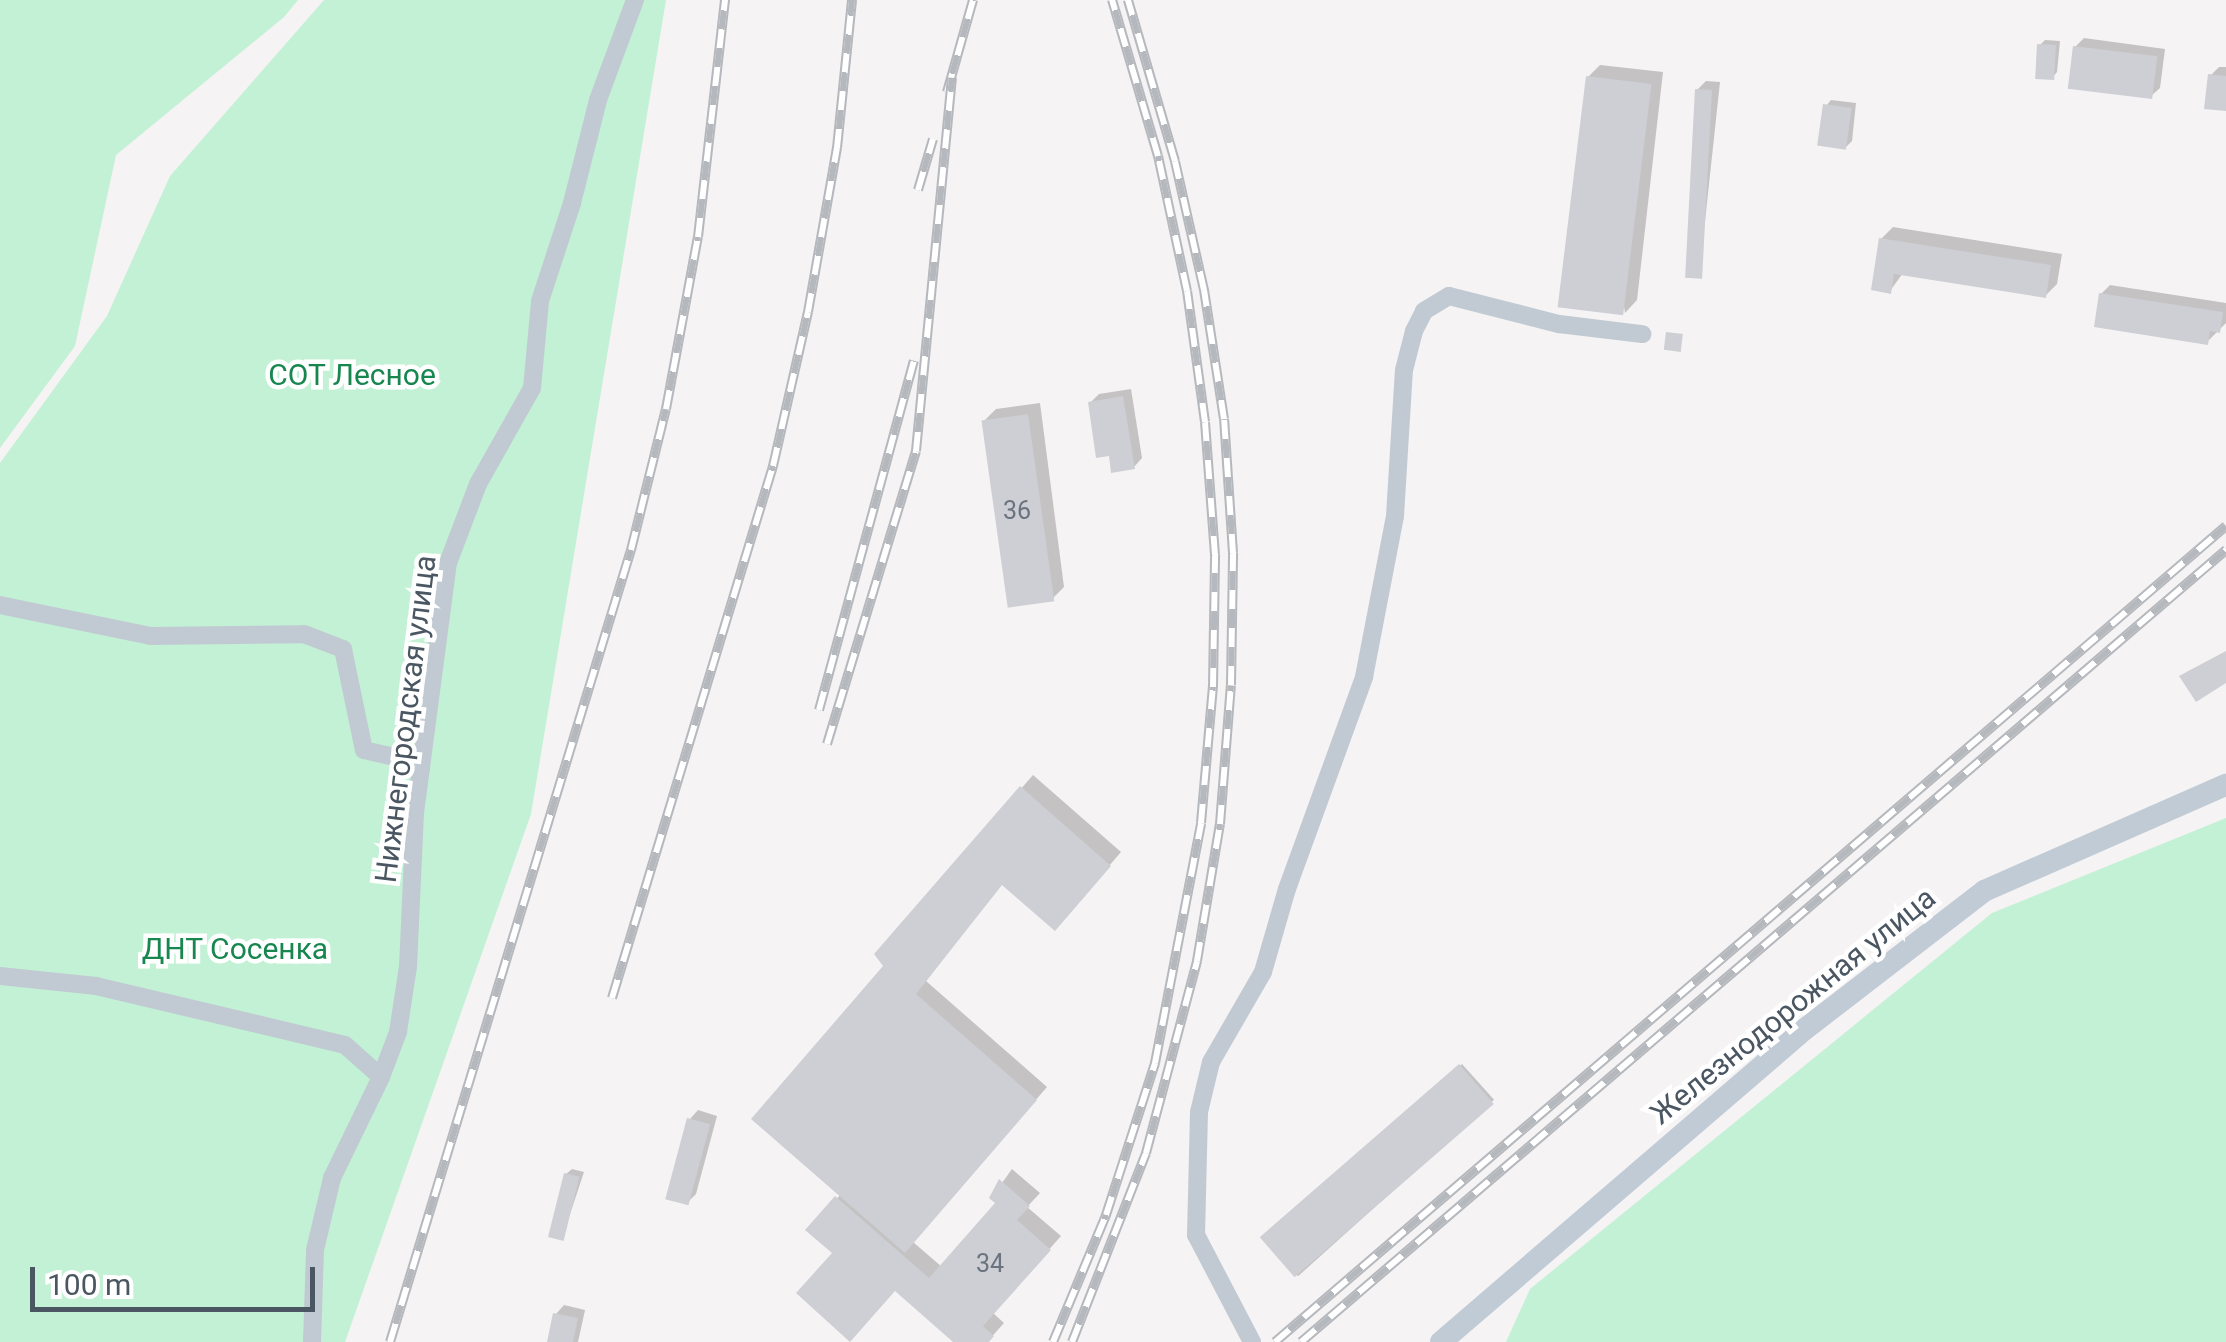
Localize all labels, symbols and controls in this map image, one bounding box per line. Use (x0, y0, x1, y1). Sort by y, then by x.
park label: СОТ Лесное (268, 357, 436, 393)
house number: 36 (1003, 496, 1031, 526)
street label: Нижнегородская улица (368, 553, 444, 885)
street label: Железнодорожная улица (1643, 880, 1943, 1132)
park label: ДНТ Сосенка (142, 931, 328, 967)
scale bar (35, 1247, 320, 1309)
house number: 34 (976, 1249, 1004, 1279)
text: 100 m (47, 1267, 131, 1302)

